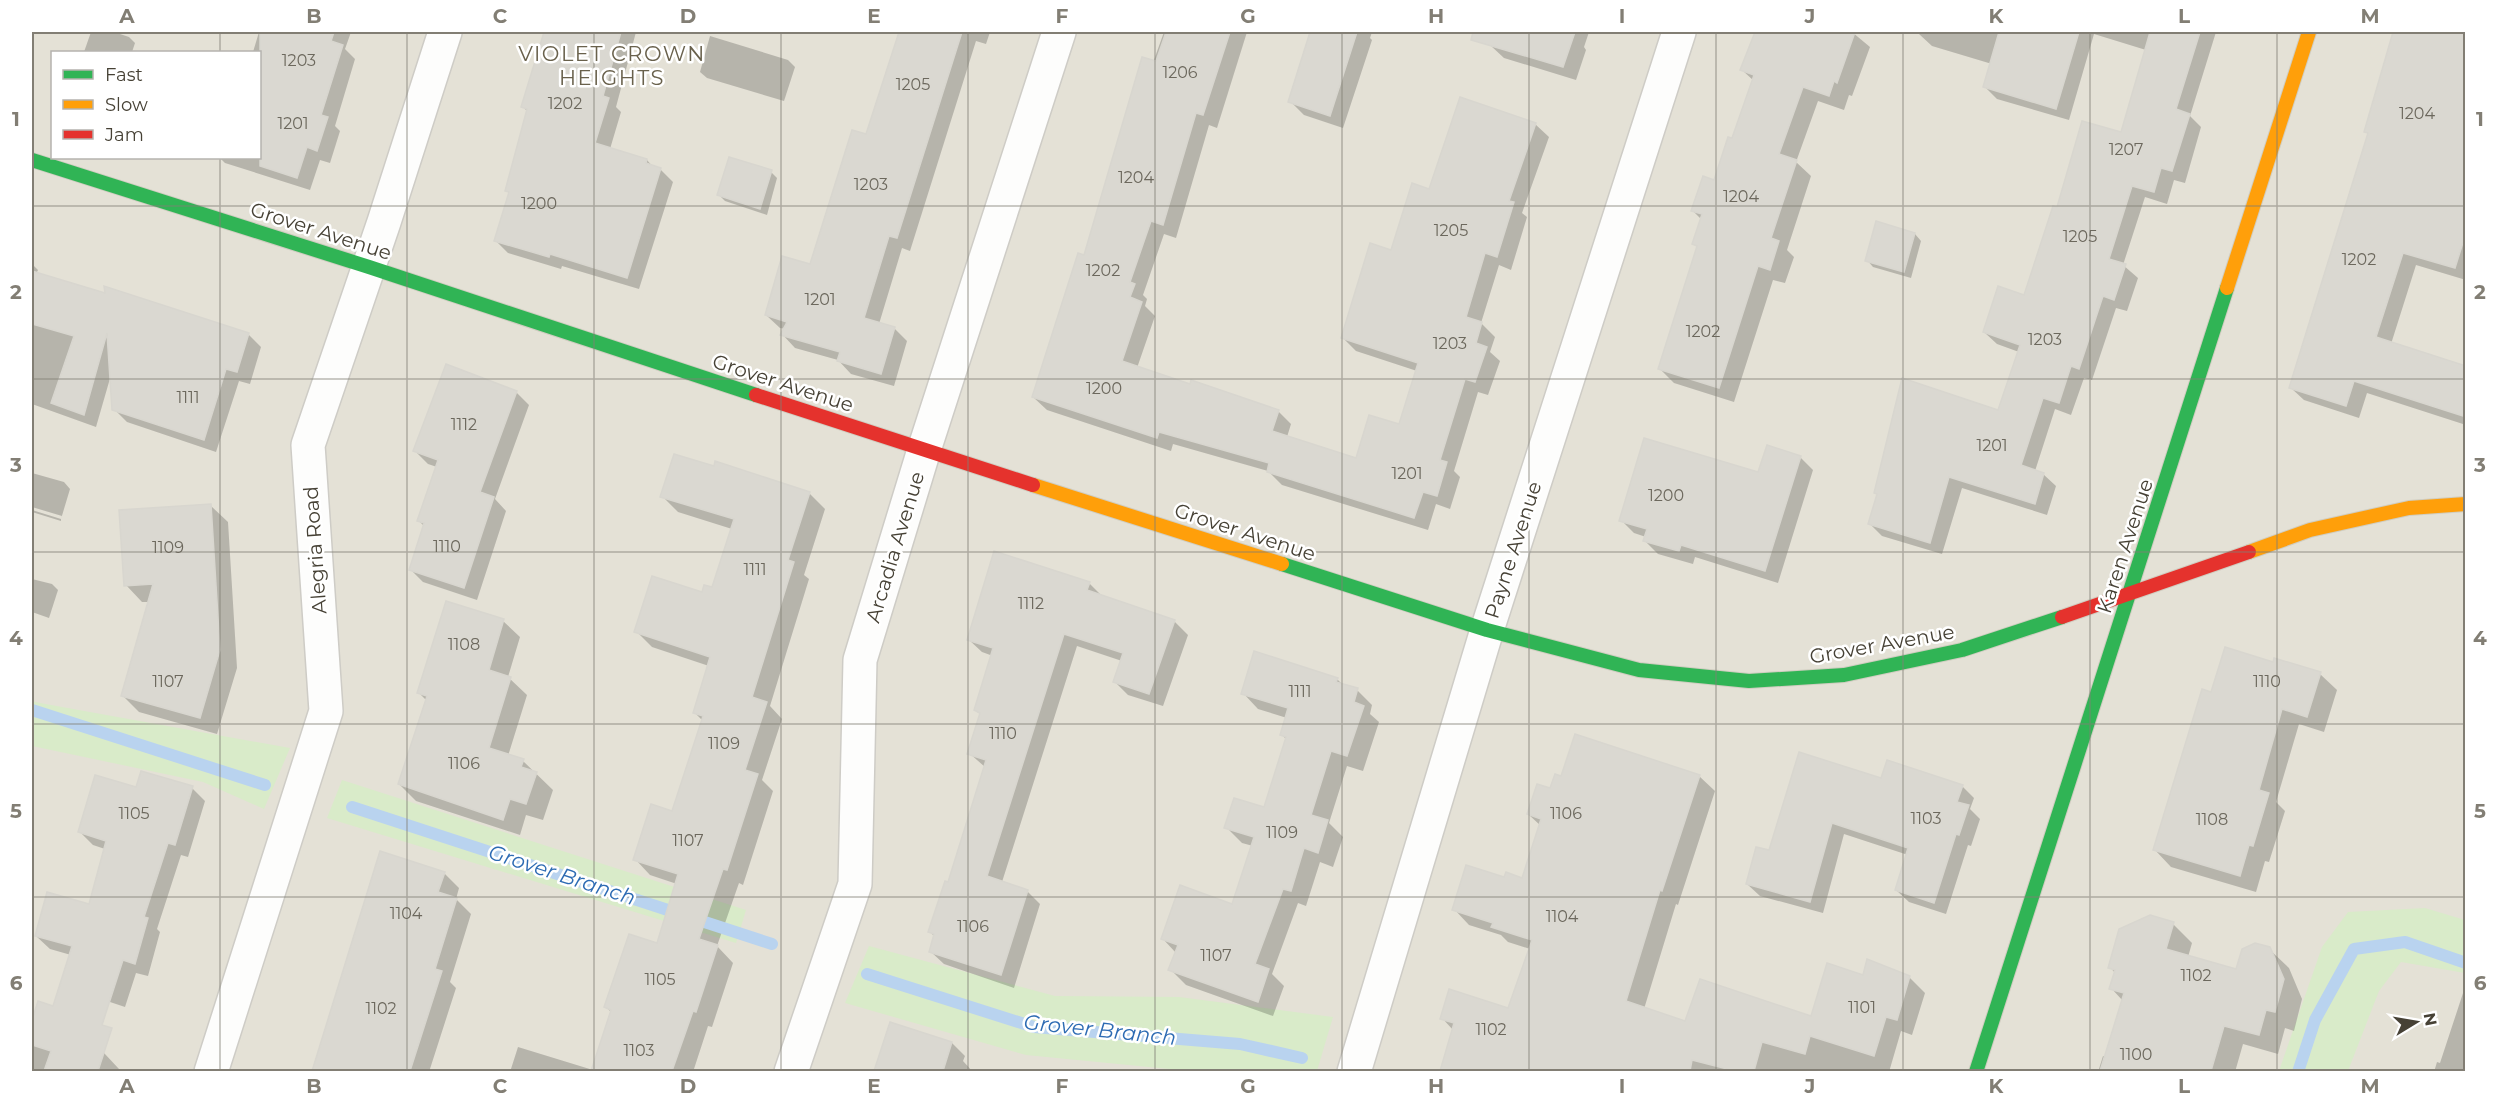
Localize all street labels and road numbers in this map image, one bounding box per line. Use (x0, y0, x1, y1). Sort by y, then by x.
street label: Grover Avenue (247, 197, 395, 265)
street label: Grover Avenue (709, 349, 857, 417)
street label: Arcadia Avenue (861, 469, 929, 625)
street label: Karen Avenue (2092, 476, 2158, 616)
street label: Payne Avenue (1480, 478, 1546, 622)
street label: Alegria Road (299, 485, 331, 615)
street label: Grover Avenue (1171, 498, 1319, 566)
street label: Grover Avenue (1808, 619, 1956, 669)

